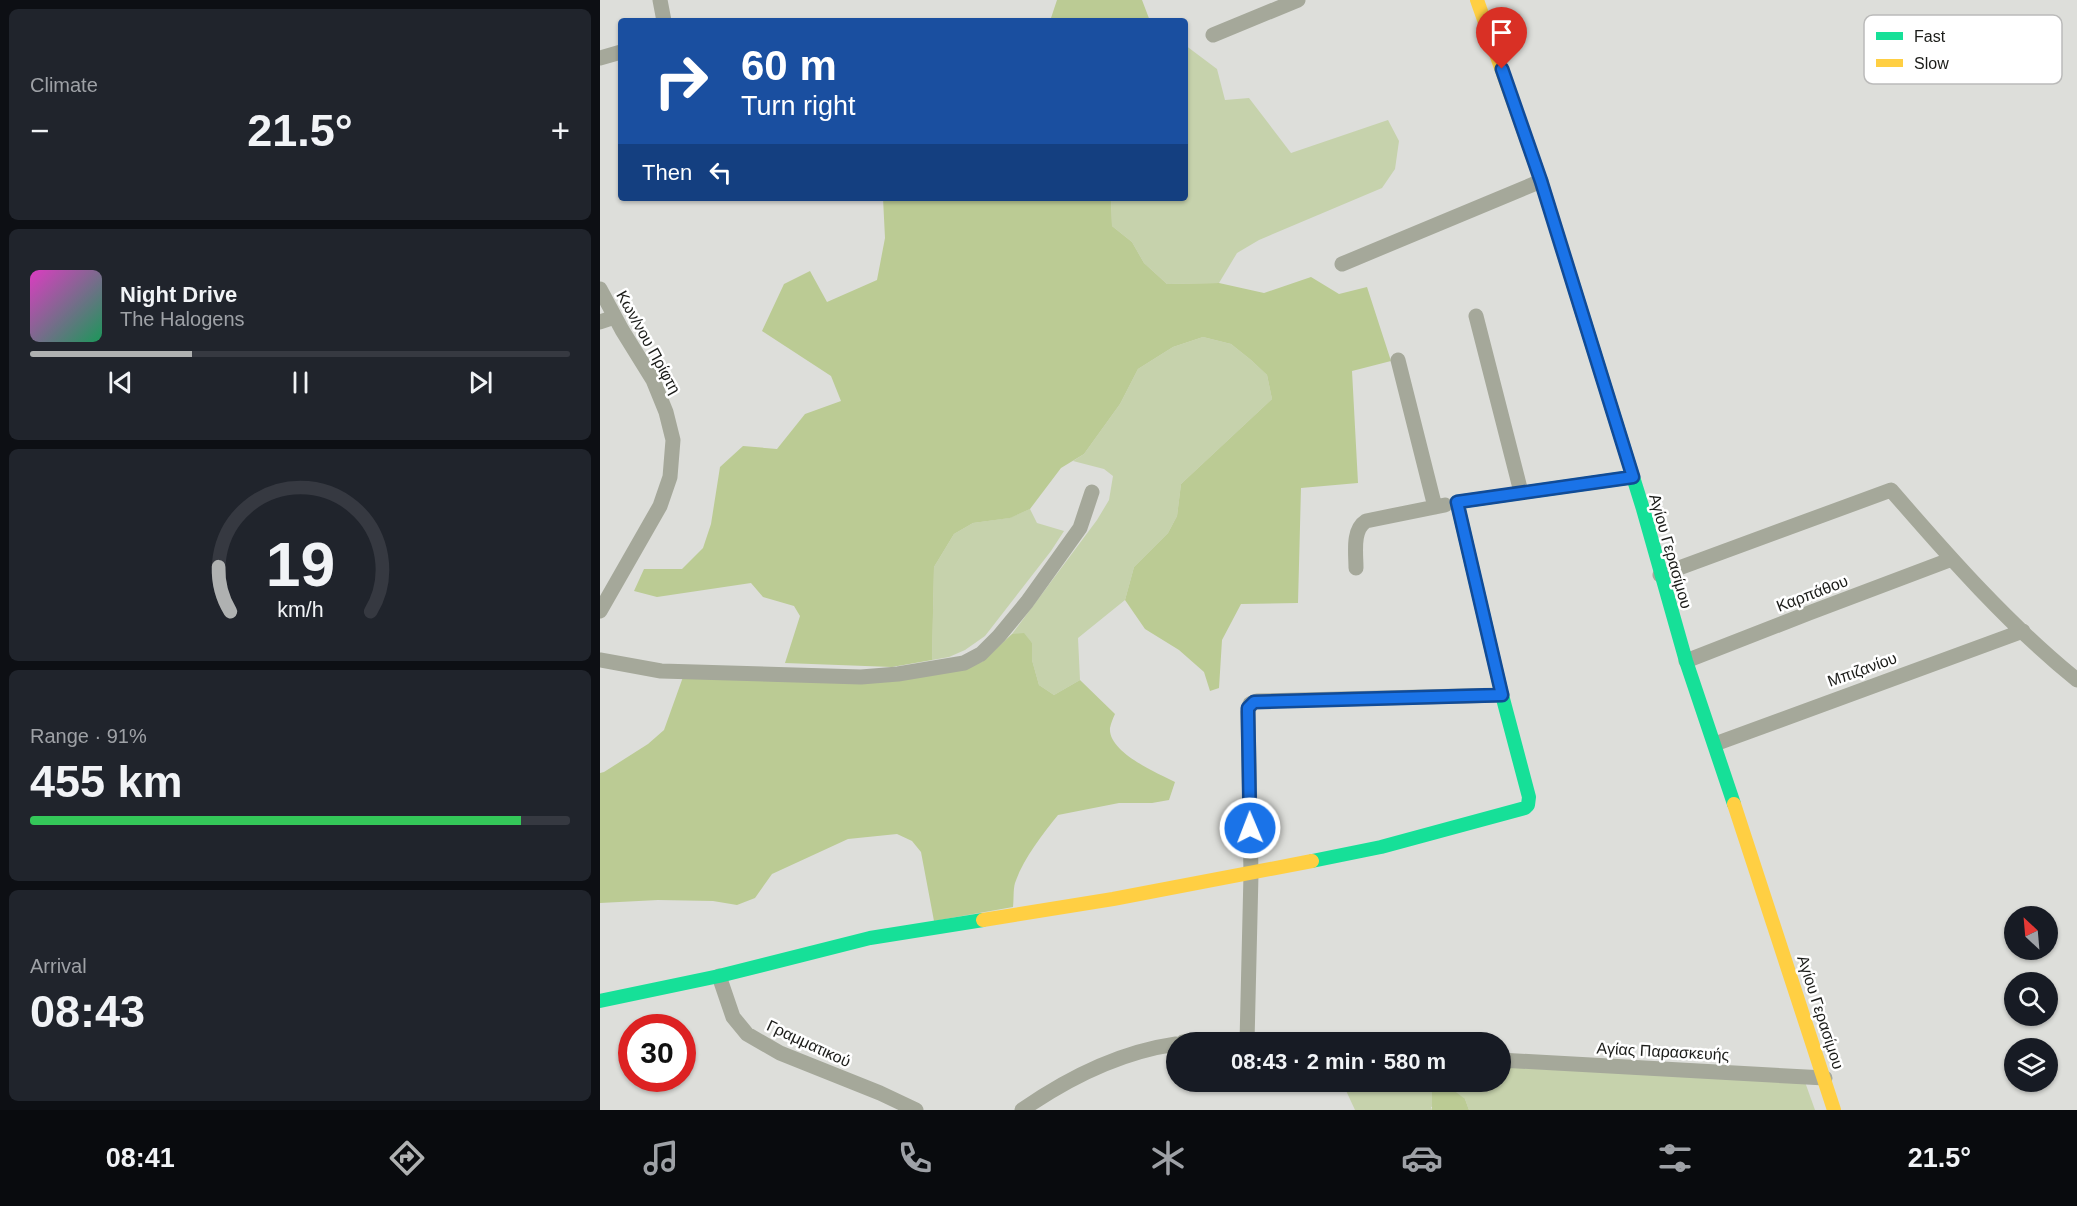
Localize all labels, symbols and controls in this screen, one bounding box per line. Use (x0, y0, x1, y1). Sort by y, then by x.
pin (1476, 7, 1527, 69)
legend (1864, 15, 2062, 84)
icon: arrive (1485, 16, 1518, 49)
text: Fast (1914, 28, 1946, 45)
icon: right (642, 42, 720, 120)
text: 60 m (741, 42, 837, 89)
text: Slow (1914, 55, 1949, 72)
text: Climate (30, 74, 98, 96)
text: Turn right (741, 91, 856, 121)
text: 21.5° (247, 105, 353, 156)
text: − (30, 112, 49, 149)
text: + (551, 112, 570, 149)
icon: left (704, 156, 737, 189)
text: Then (642, 160, 692, 185)
text: Night Drive (120, 282, 237, 307)
street label: Κων/νου Πρίφτη (613, 288, 684, 397)
text: The Halogens (120, 308, 245, 330)
icon: previous (104, 366, 137, 399)
icon: pause (284, 366, 317, 399)
icon: next (464, 366, 497, 399)
street label: Αγίου Γερασίμου (1646, 492, 1695, 610)
text: 19 (265, 530, 335, 599)
street label: Καρπάθου (1774, 572, 1850, 615)
text: km/h (277, 598, 323, 622)
street label: Μπιζανίου (1825, 649, 1899, 691)
text: Range · 91% (30, 725, 147, 747)
text: 455 km (30, 756, 183, 807)
position arrow (1218, 796, 1282, 860)
north arrow (2004, 906, 2058, 960)
map controls (2004, 906, 2058, 1092)
street label: Αγίου Γερασίμου (1794, 953, 1847, 1071)
text: Arrival (30, 955, 87, 977)
button: search (2004, 972, 2058, 1026)
text: 08:43 (30, 986, 145, 1037)
speed limit sign: 30 (618, 1014, 696, 1092)
street label: Γραμματικού (764, 1017, 853, 1070)
button: layers (2004, 1038, 2058, 1092)
street label: Αγίας Παρασκευής (1596, 1040, 1730, 1063)
text: 08:43 · 2 min · 580 m (1231, 1049, 1446, 1074)
icon: directions (386, 1137, 428, 1179)
icon: music (640, 1137, 682, 1179)
icon: phone (894, 1137, 936, 1179)
icon: climate (1147, 1137, 1189, 1179)
icon: car (1401, 1137, 1443, 1179)
icon: filters (1654, 1137, 1696, 1179)
text: 08:41 (106, 1143, 175, 1173)
text: 21.5° (1908, 1143, 1971, 1173)

